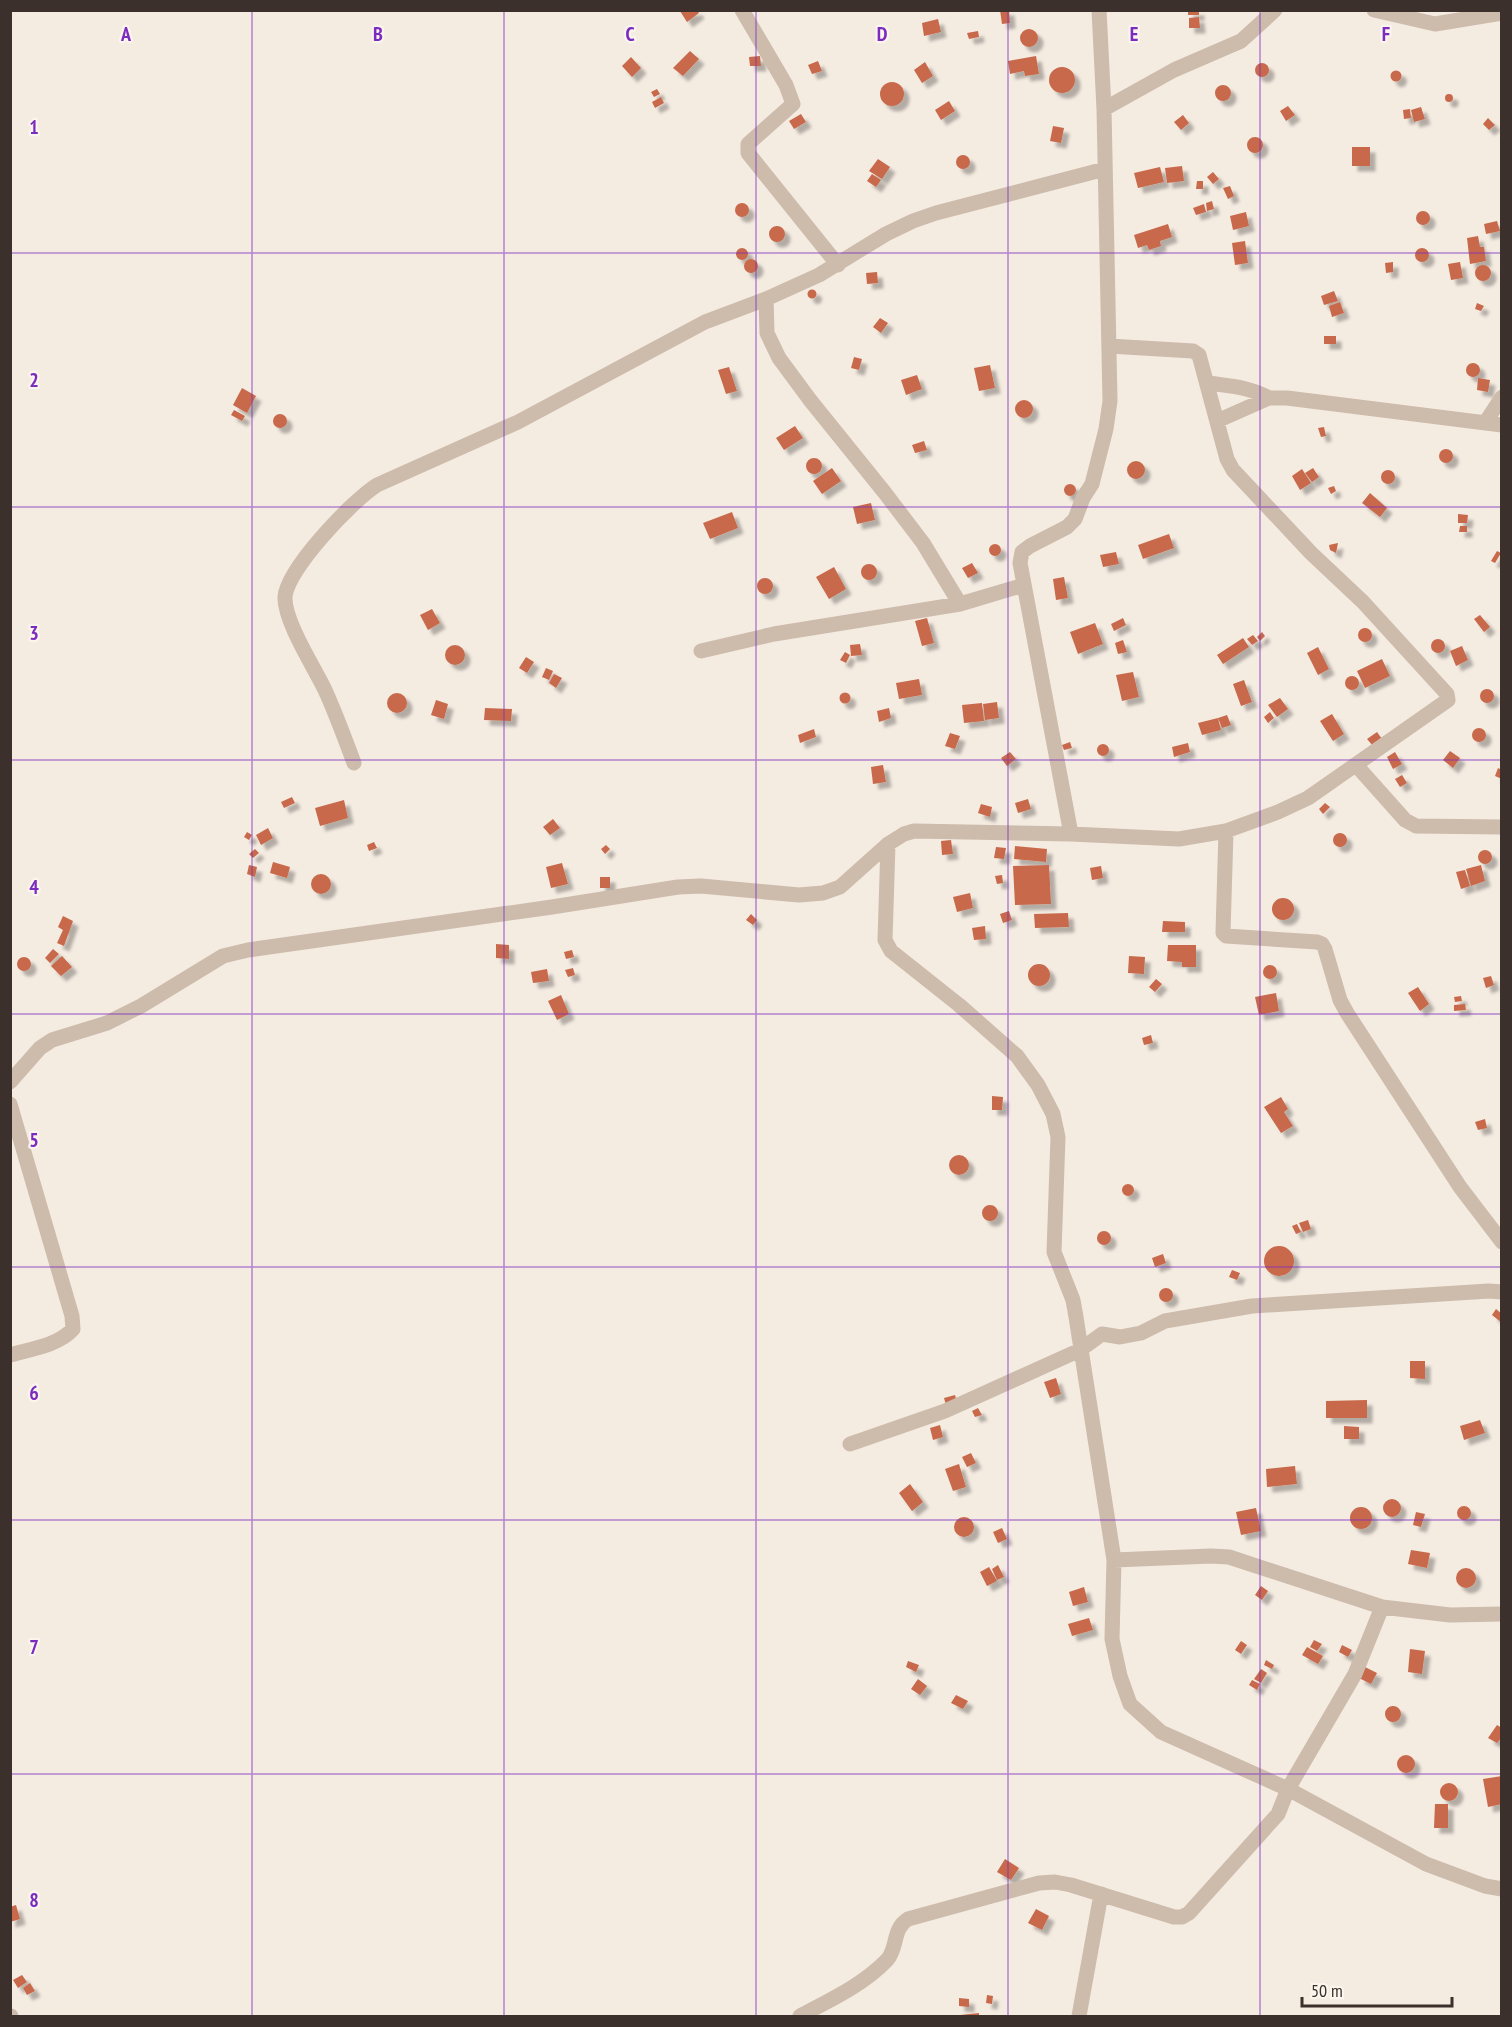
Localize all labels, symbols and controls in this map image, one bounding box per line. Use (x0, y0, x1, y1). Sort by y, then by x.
text: A (120, 21, 132, 47)
text: B (373, 21, 383, 47)
text: C (625, 21, 635, 47)
text: D (877, 21, 888, 47)
text: E (1130, 21, 1138, 47)
text: F (1382, 21, 1390, 47)
text: 1 (29, 114, 39, 140)
text: 2 (29, 367, 39, 393)
text: 3 (29, 620, 39, 646)
text: 4 (29, 874, 39, 900)
text: 5 (29, 1127, 39, 1153)
text: 6 (29, 1380, 39, 1406)
text: 7 (29, 1634, 39, 1660)
text: 8 (29, 1887, 39, 1913)
scale bar (1302, 1970, 1452, 2008)
text: 50 m (1311, 1979, 1343, 2002)

